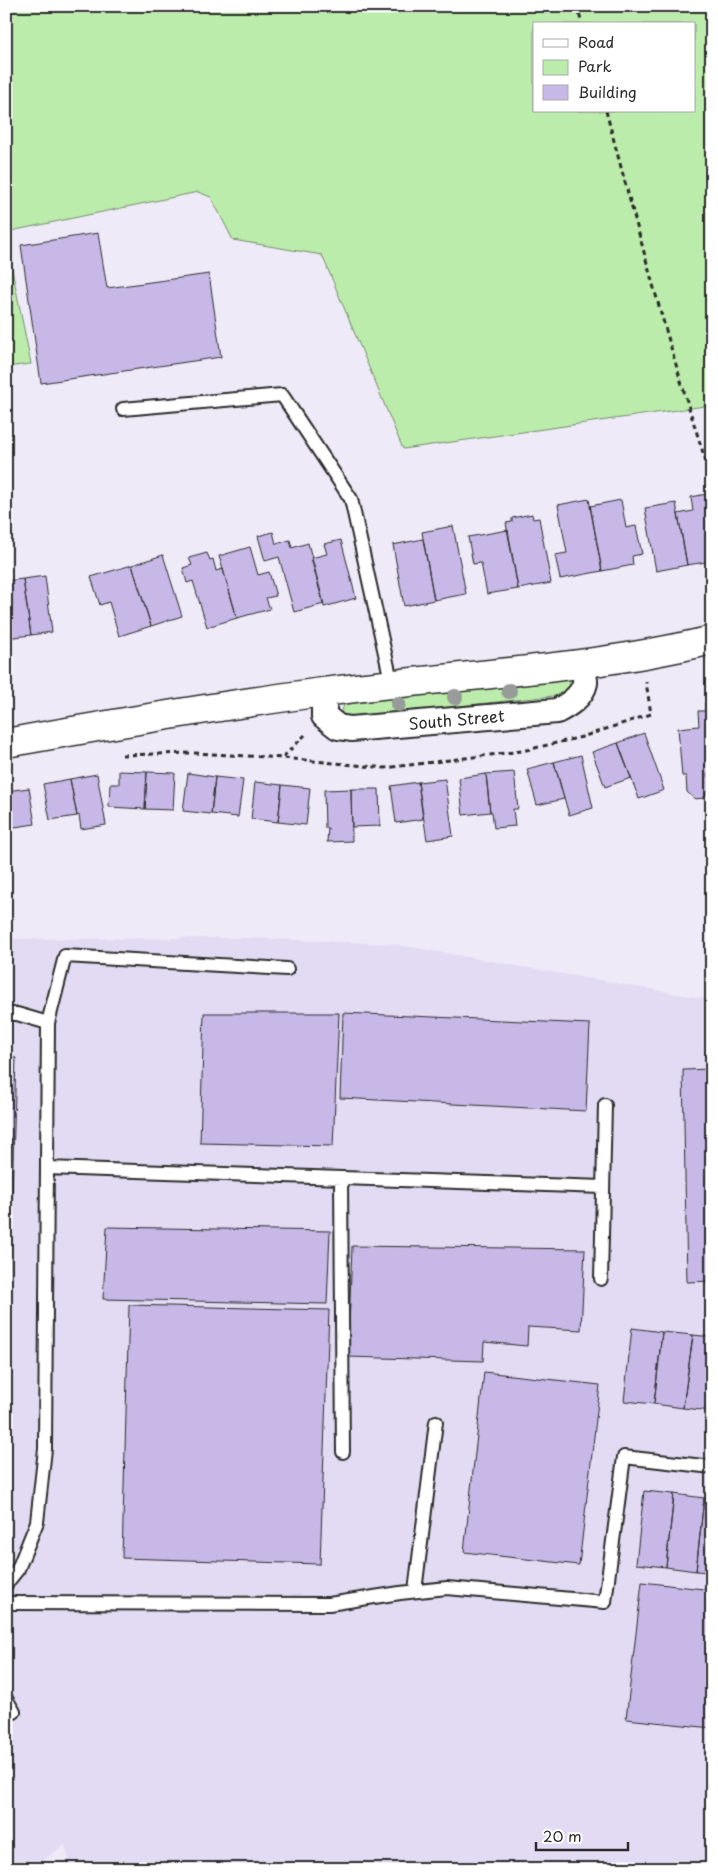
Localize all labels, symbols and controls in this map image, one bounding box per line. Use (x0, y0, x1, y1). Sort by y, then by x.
legend (533, 22, 696, 112)
text: Road (578, 30, 614, 53)
text: Park (578, 54, 612, 77)
text: Building (578, 80, 637, 103)
street label: South Street (408, 703, 506, 735)
scale bar (536, 1820, 628, 1852)
text: 20 m (543, 1824, 582, 1847)

